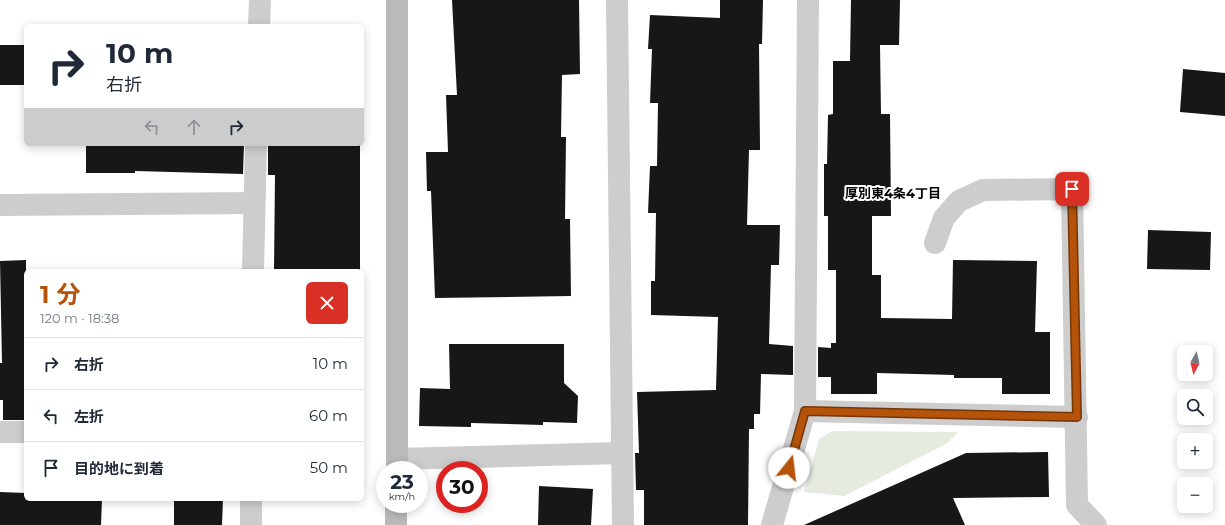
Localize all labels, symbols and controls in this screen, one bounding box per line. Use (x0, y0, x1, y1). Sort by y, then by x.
text: 10 m (106, 36, 173, 70)
icon: right (40, 40, 92, 92)
text: 右折 (106, 74, 142, 96)
icon: left (141, 116, 163, 138)
icon: ahead (183, 116, 205, 138)
icon: right (225, 116, 247, 138)
pin (1055, 172, 1089, 206)
icon: arrive (1061, 178, 1083, 200)
district label: 厚別東4条4丁目 (845, 185, 941, 201)
text: 1 分 (40, 280, 80, 309)
button: close (306, 282, 348, 324)
text: 120 m · 18:38 (40, 310, 119, 326)
north arrow (1177, 345, 1213, 381)
map controls (1177, 345, 1213, 513)
icon: right (40, 353, 62, 375)
text: 10 m (313, 354, 348, 373)
text: 右折 (74, 355, 104, 374)
button: search (1177, 389, 1213, 425)
icon: left (40, 405, 62, 427)
text: 60 m (309, 406, 348, 425)
text: 左折 (74, 407, 104, 426)
button: + (1177, 433, 1213, 469)
position arrow (768, 447, 810, 489)
icon: arrive (40, 457, 62, 479)
text: 50 m (310, 458, 348, 477)
text: 目的地に到着 (74, 459, 164, 478)
speed limit sign: 30 (436, 461, 488, 513)
text: 23 (390, 470, 414, 494)
button: − (1177, 477, 1213, 513)
text: km/h (389, 490, 415, 503)

